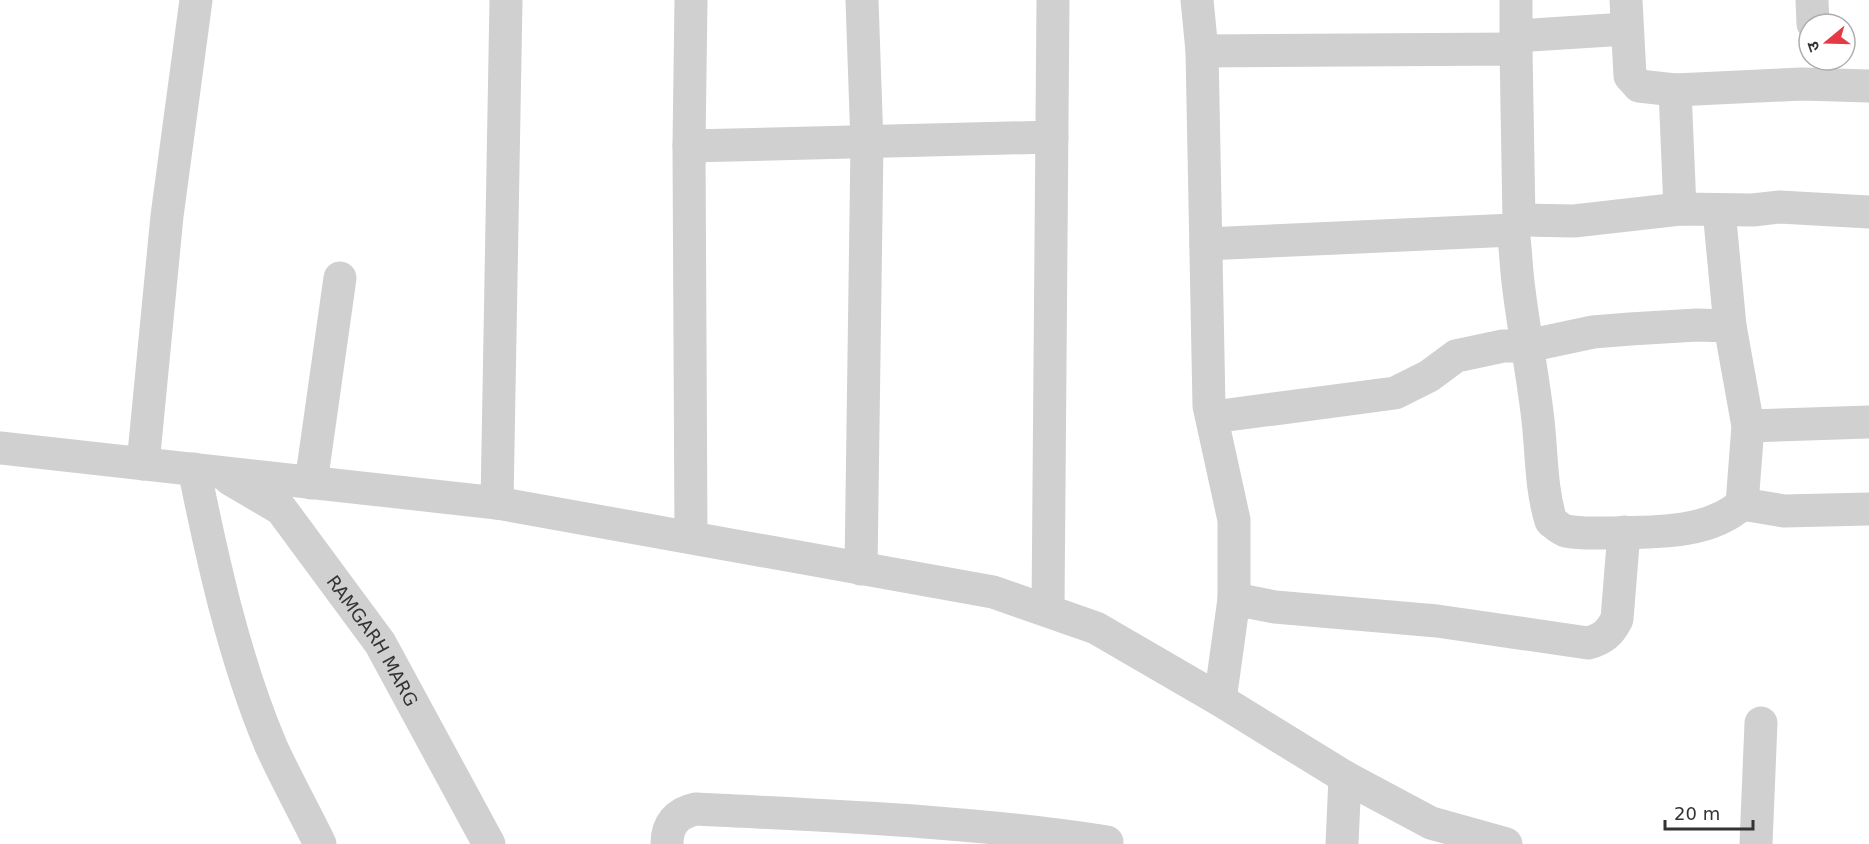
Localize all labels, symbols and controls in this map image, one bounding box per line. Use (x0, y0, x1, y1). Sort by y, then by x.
north arrow (1797, 12, 1857, 72)
text: उ (1803, 39, 1824, 54)
street label: RAMGARH MARG (323, 571, 423, 710)
scale bar (1665, 793, 1754, 831)
text: 20 m (1674, 803, 1720, 824)

